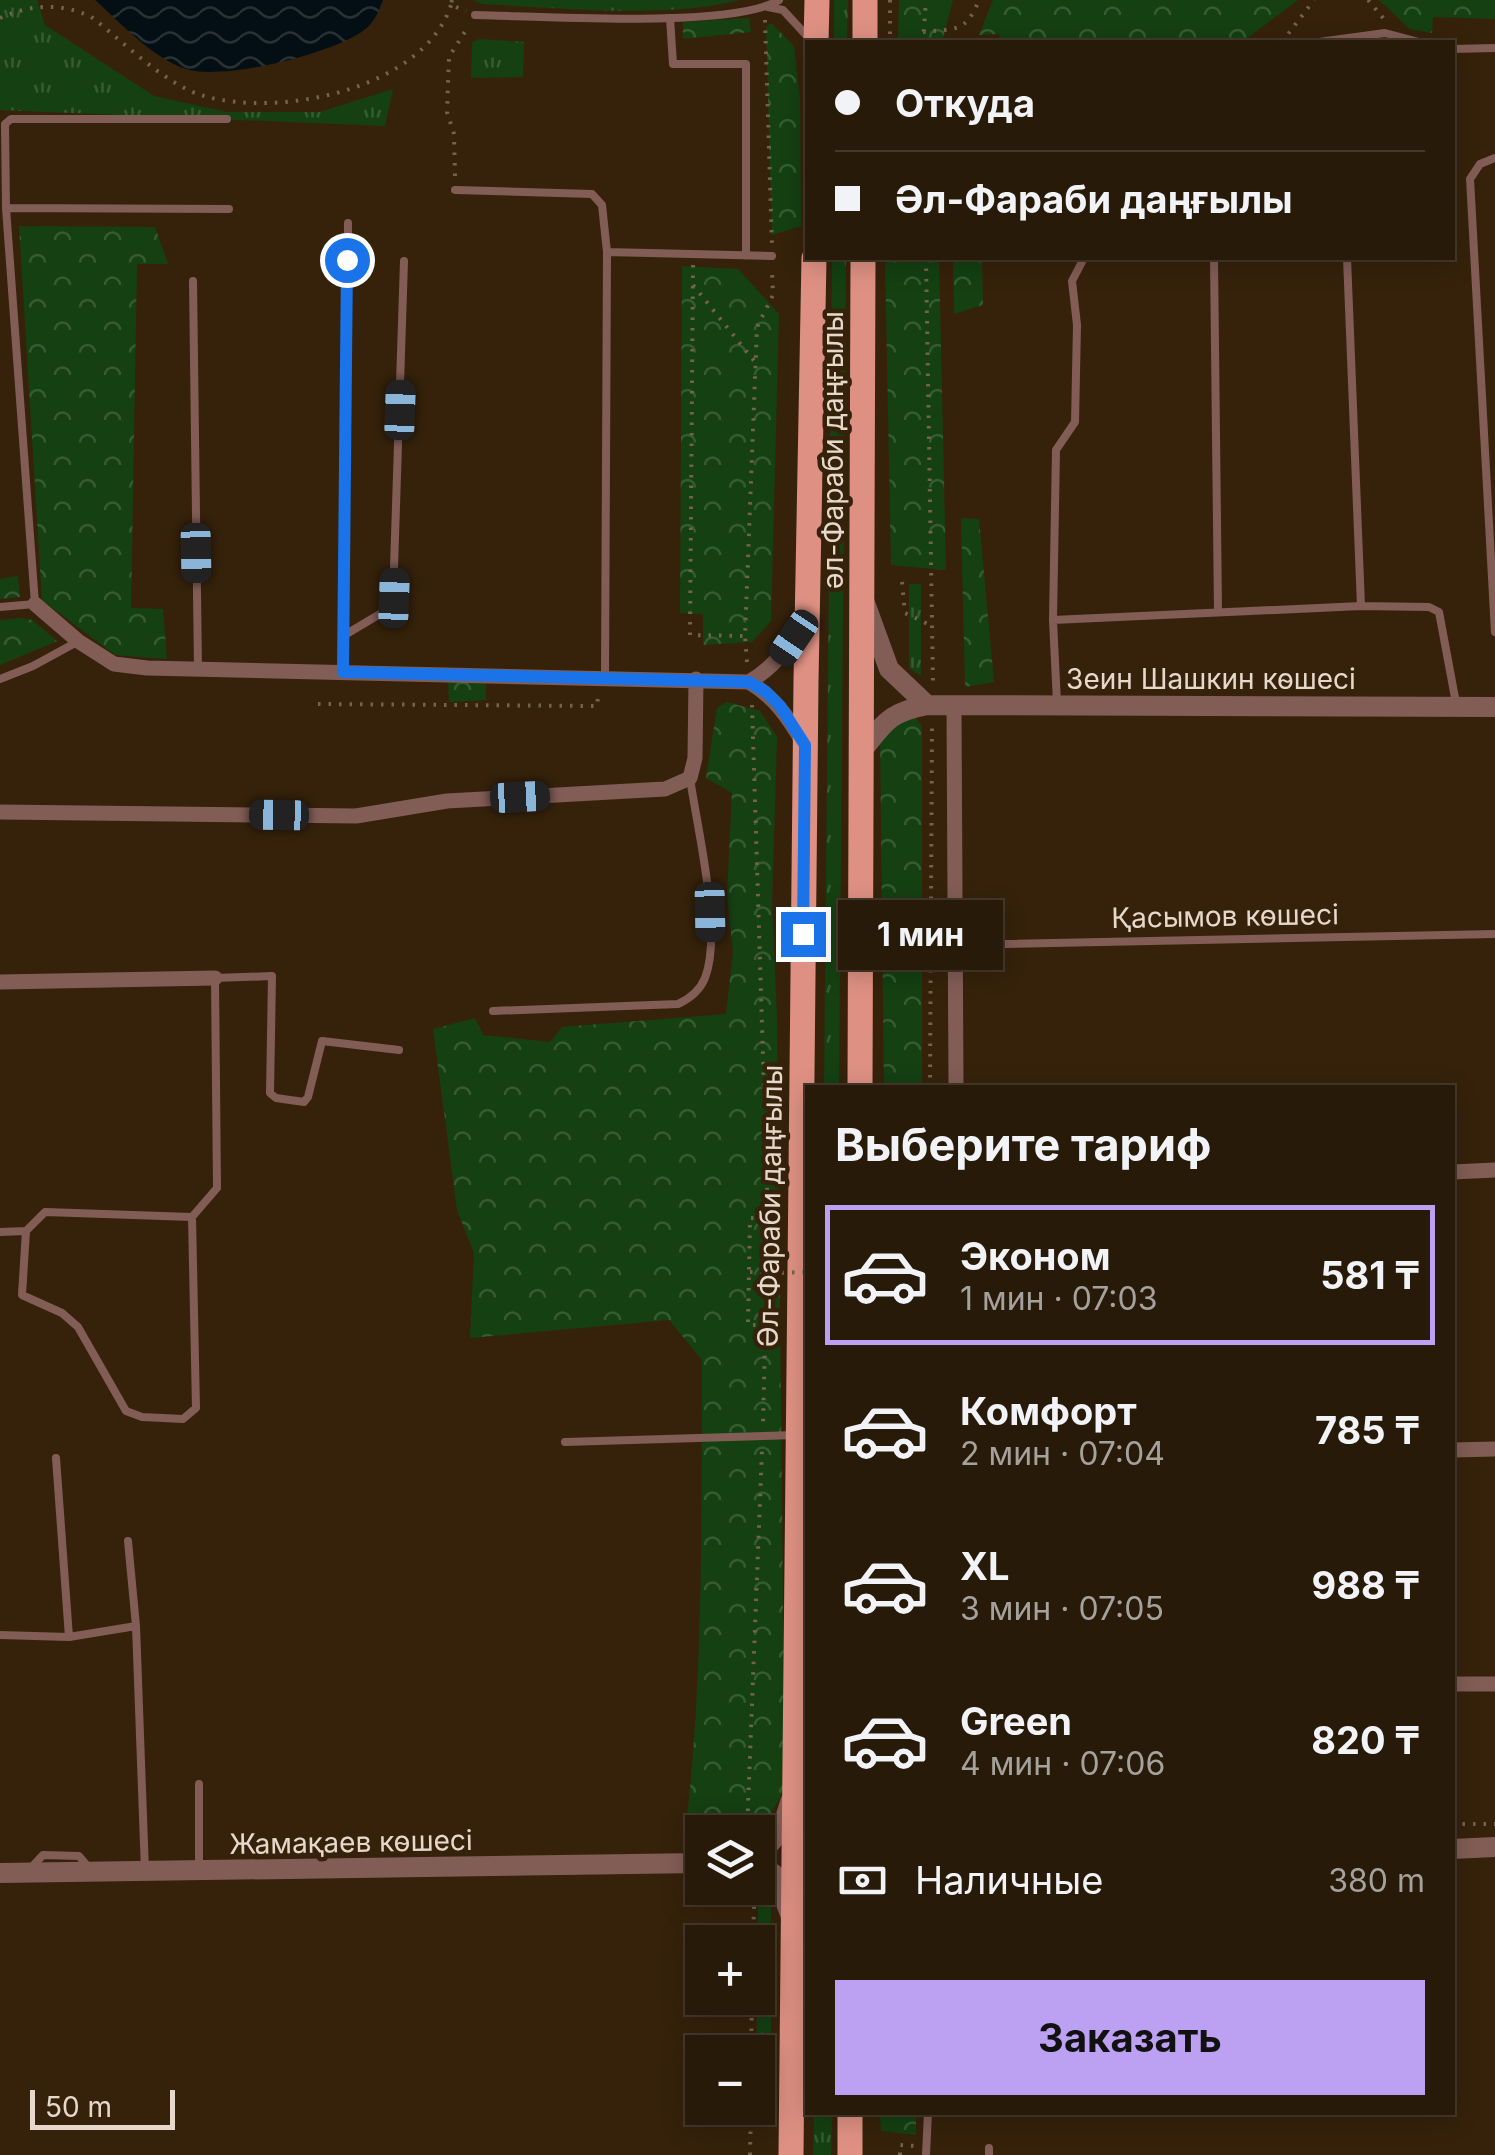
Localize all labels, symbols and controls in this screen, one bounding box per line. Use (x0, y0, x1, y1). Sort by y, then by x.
text: Откуда (895, 80, 1035, 126)
text: Әл-Фараби даңғылы (895, 176, 1293, 222)
route start (325, 238, 370, 283)
street label: әл-Фараби даңғылы (816, 311, 850, 589)
car (384, 379, 416, 441)
car (180, 523, 212, 583)
car (378, 567, 410, 629)
car (765, 605, 823, 671)
street label: Зеин Шашкин көшесі (1066, 662, 1356, 696)
car (489, 780, 551, 814)
car (249, 799, 309, 831)
car (694, 882, 726, 942)
street label: Қасымов көшесі (1111, 897, 1339, 935)
callout: 1 мин (838, 899, 1003, 969)
route end (781, 912, 826, 957)
text: 1 мин (877, 915, 964, 954)
street label: Әл-Фараби даңғылы (751, 1064, 789, 1348)
text: Выберите тариф (835, 1117, 1211, 1172)
icon: car (840, 1230, 930, 1320)
text: Эконом (960, 1233, 1111, 1279)
text: 581 ₸ (1320, 1252, 1420, 1298)
text: 1 мин · 07:03 (960, 1279, 1157, 1318)
icon: car (840, 1385, 930, 1475)
text: Комфорт (960, 1388, 1137, 1434)
text: 785 ₸ (1315, 1407, 1420, 1453)
text: 2 мин · 07:04 (960, 1434, 1165, 1473)
icon: car (840, 1540, 930, 1630)
text: XL (960, 1543, 1010, 1589)
text: 988 ₸ (1311, 1562, 1420, 1608)
text: 3 мин · 07:05 (960, 1589, 1164, 1628)
icon: car (840, 1695, 930, 1785)
text: Green (960, 1698, 1072, 1744)
text: 820 ₸ (1311, 1717, 1420, 1763)
text: 4 мин · 07:06 (960, 1744, 1165, 1783)
map controls (685, 1815, 775, 2125)
button: layers (685, 1815, 775, 1905)
street label: Жамақаев көшесі (229, 1823, 473, 1861)
icon: cash (835, 1853, 890, 1908)
text: Наличные (915, 1857, 1103, 1903)
text: 380 m (1328, 1861, 1425, 1900)
button: + (685, 1925, 775, 2015)
button: Заказать (835, 1980, 1425, 2095)
button: − (685, 2035, 775, 2125)
scale bar (30, 2085, 175, 2130)
text: 50 m (45, 2090, 112, 2124)

